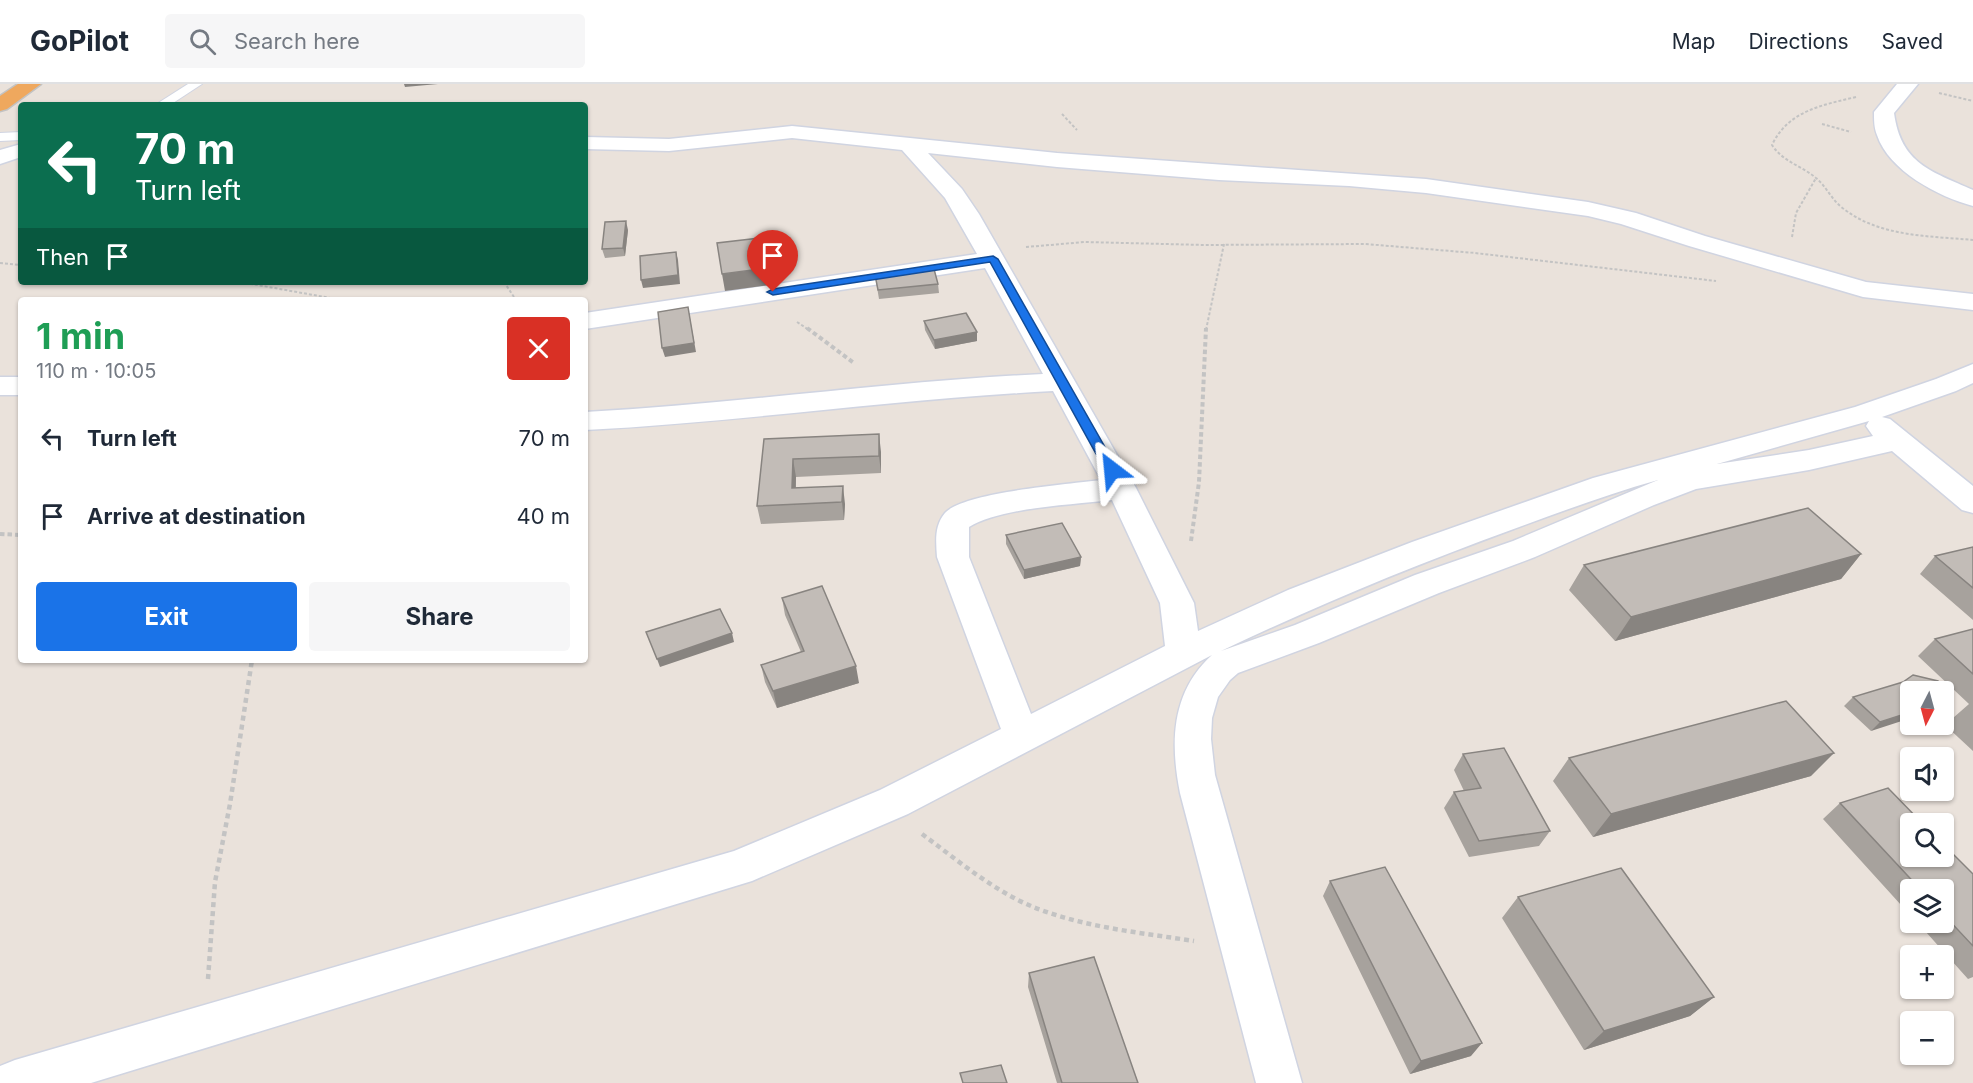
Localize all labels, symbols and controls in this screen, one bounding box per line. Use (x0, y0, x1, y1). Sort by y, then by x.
search box (165, 14, 585, 68)
text: GoPilot (30, 24, 129, 58)
icon: search (186, 25, 219, 58)
text: Search here (234, 28, 360, 54)
text: Map (1672, 29, 1715, 54)
text: Directions (1748, 29, 1849, 54)
text: Saved (1882, 29, 1943, 54)
text: 70 m (135, 123, 235, 174)
icon: left (36, 126, 114, 204)
text: Turn left (135, 174, 241, 207)
pin (747, 230, 798, 292)
icon: arrive (756, 239, 789, 272)
icon: arrive (101, 240, 134, 273)
text: Then (36, 244, 89, 270)
text: 1 min (36, 314, 125, 358)
button: close (507, 317, 570, 380)
text: 110 m · 10:05 (36, 359, 156, 383)
icon: left (36, 422, 69, 455)
text: Turn left (87, 425, 177, 451)
text: 70 m (519, 425, 570, 451)
position arrow (1080, 438, 1144, 502)
icon: arrive (36, 500, 69, 533)
text: Arrive at destination (87, 503, 306, 529)
text: 40 m (516, 503, 570, 529)
button: Exit (36, 582, 297, 651)
button: Share (309, 582, 570, 651)
north arrow (1900, 681, 1954, 735)
map controls (1900, 681, 1954, 1065)
button: sound (1900, 747, 1954, 801)
button: search (1900, 813, 1954, 867)
button: layers (1900, 879, 1954, 933)
button: + (1900, 945, 1954, 999)
button: − (1900, 1011, 1954, 1065)

